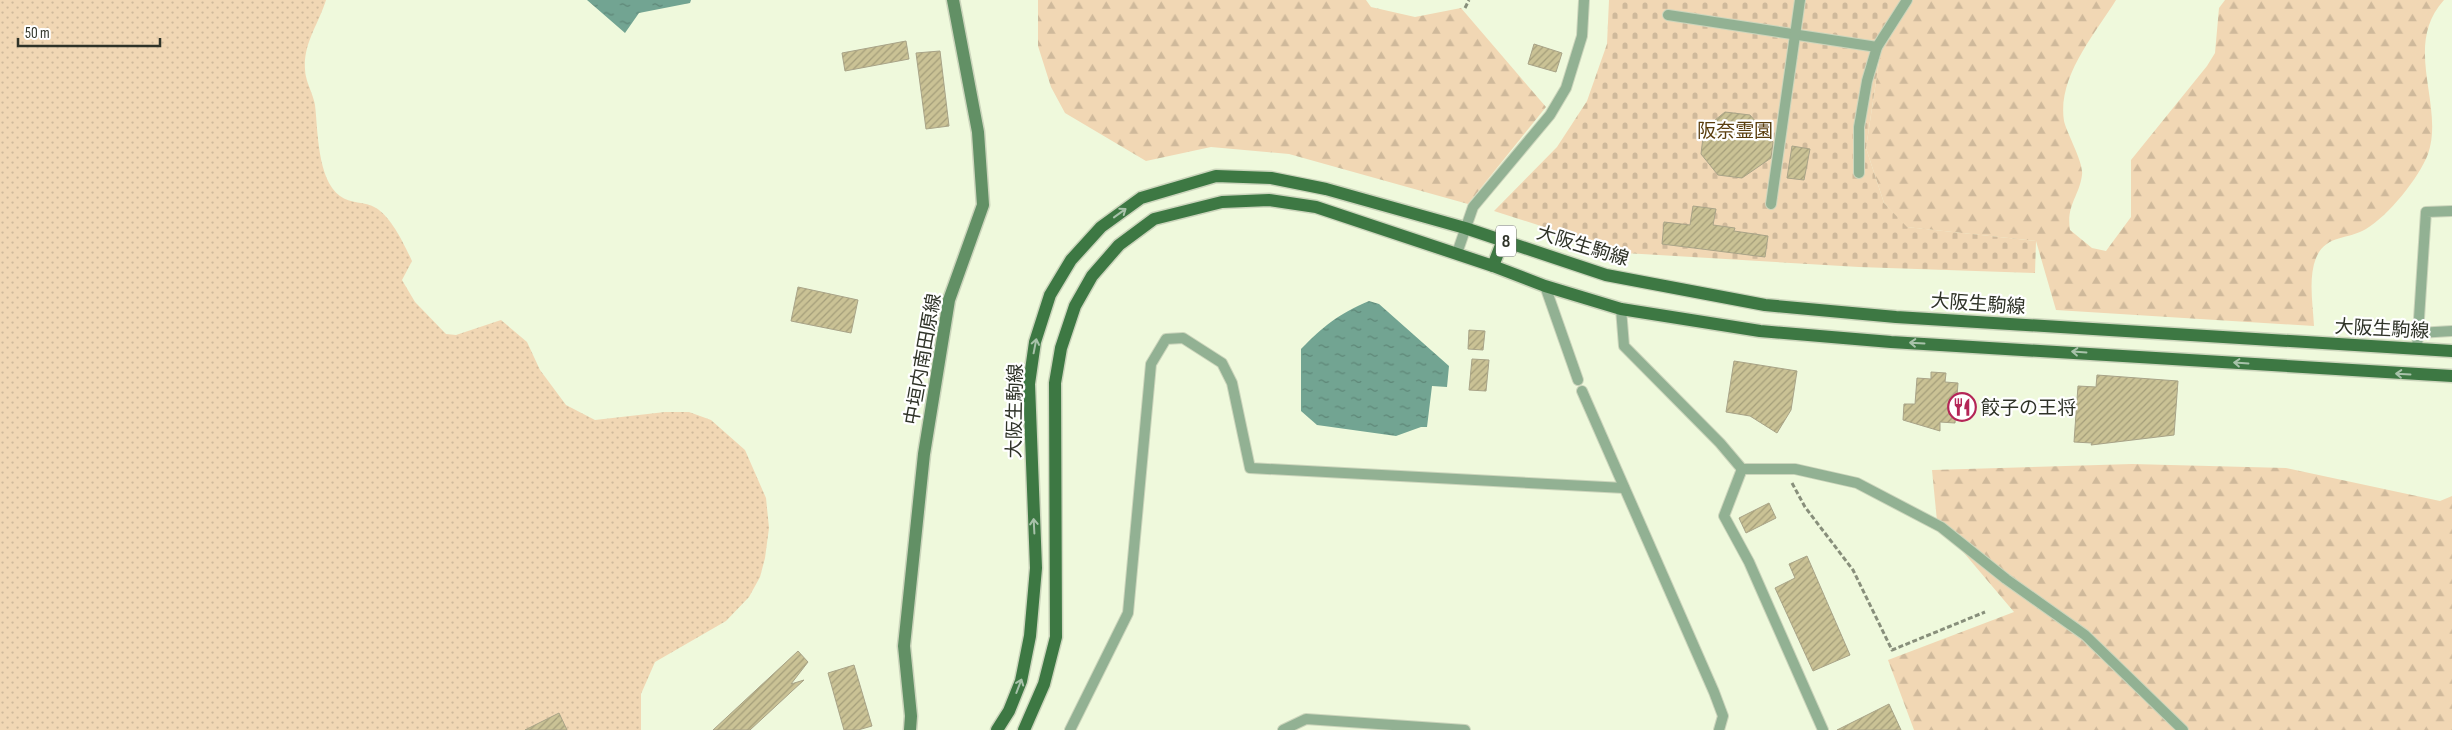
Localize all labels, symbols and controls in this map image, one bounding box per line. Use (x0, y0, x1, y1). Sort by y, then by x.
scale bar (18, 15, 160, 47)
text: 50 m (25, 24, 50, 43)
park label: 阪奈霊園 (1697, 120, 1773, 143)
one-way arrow (1113, 208, 1126, 219)
street label: 大阪生駒線 (1534, 222, 1631, 271)
road number: 8 (1496, 226, 1516, 256)
street label: 大阪生駒線 (1930, 290, 2026, 319)
street label: 中垣内南田原線 (901, 292, 946, 427)
street label: 大阪生駒線 (2334, 316, 2430, 343)
one-way arrow (1030, 339, 1040, 355)
one-way arrow (1909, 339, 1925, 348)
one-way arrow (2071, 348, 2087, 357)
one-way arrow (2233, 358, 2249, 368)
street label: 大阪生駒線 (1003, 363, 1028, 459)
one-way arrow (2396, 369, 2412, 378)
restaurant icon: 餃子の王将 (1947, 392, 1977, 422)
place label: 餃子の王将 (1981, 397, 2076, 420)
one-way arrow (1029, 518, 1039, 534)
one-way arrow (1015, 679, 1024, 694)

